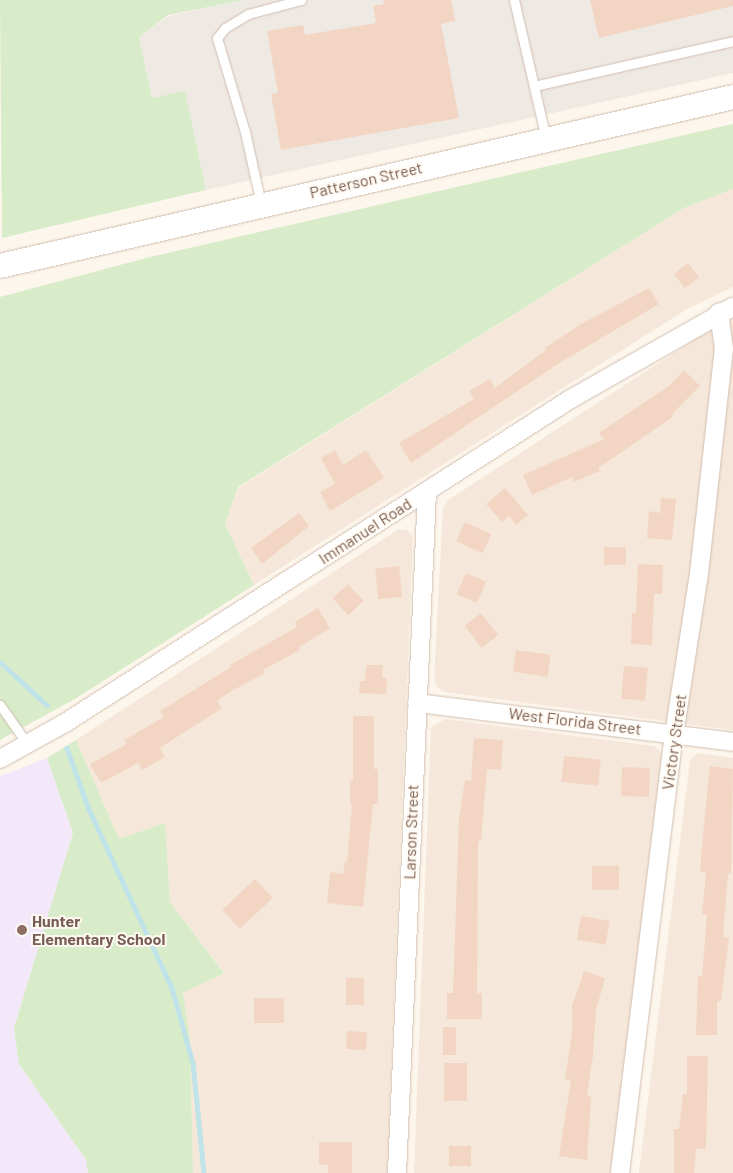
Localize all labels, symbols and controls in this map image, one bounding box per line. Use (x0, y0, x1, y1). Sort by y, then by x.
street label: Patterson Street (308, 158, 424, 202)
street label: Immanuel Road (315, 494, 415, 568)
street label: Victory Street (658, 693, 690, 791)
street label: West Florida Street (508, 703, 642, 739)
street label: Larson Street (400, 784, 422, 880)
place label: Hunter Elementary School (32, 911, 165, 949)
marker: Hunter Elementary School (16, 924, 28, 936)

